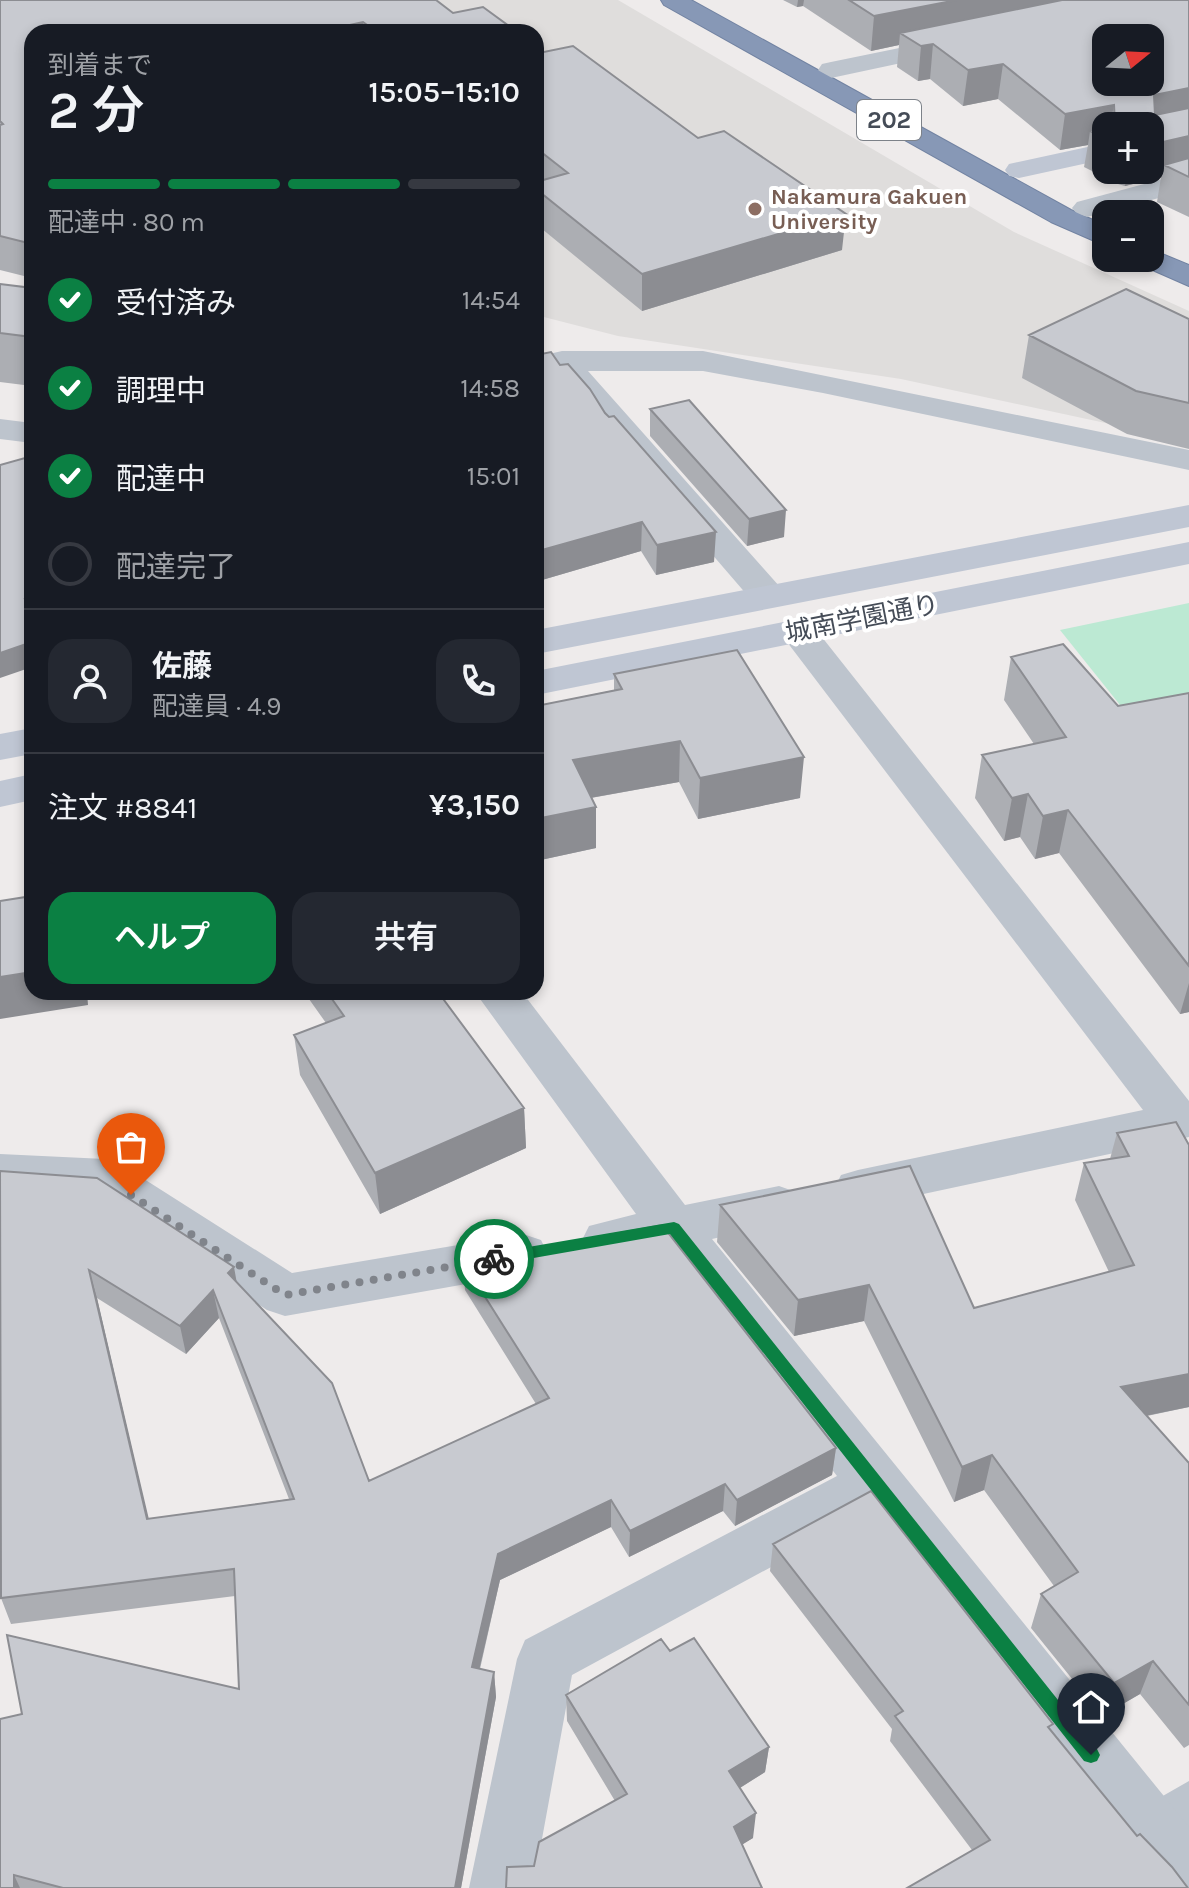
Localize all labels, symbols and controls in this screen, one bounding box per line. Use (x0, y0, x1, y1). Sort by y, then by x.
north arrow (1092, 24, 1164, 96)
map controls (1092, 24, 1164, 272)
text: 到着まで (48, 50, 152, 81)
text: 15:05–15:10 (368, 74, 520, 110)
text: 2 分 (48, 80, 144, 141)
road number: 202 (857, 100, 921, 140)
button: + (1092, 112, 1164, 184)
place label: Nakamura Gakuen University (771, 184, 967, 235)
marker: Nakamura Gakuen University (746, 200, 764, 218)
button: − (1092, 200, 1164, 272)
text: 配達中 · 80 m (48, 207, 205, 238)
icon: check (48, 278, 92, 322)
text: 受付済み (116, 285, 236, 321)
text: 14:54 (462, 285, 520, 316)
icon: check (48, 366, 92, 410)
text: 調理中 (116, 373, 206, 409)
text: 14:58 (460, 373, 520, 404)
icon: check (48, 454, 92, 498)
text: 配達中 (116, 461, 206, 497)
text: 15:01 (467, 461, 520, 492)
text: 配達完了 (116, 549, 236, 585)
street label: 城南学園通り (783, 588, 942, 649)
button: person (48, 639, 132, 723)
button: phone (436, 639, 520, 723)
text: 佐藤 (152, 648, 212, 684)
text: 配達員 · 4.9 (152, 691, 281, 722)
text: ¥3,150 (429, 787, 520, 823)
text: 注文 #8841 (48, 790, 197, 826)
button: ヘルプ (48, 892, 276, 984)
button: 共有 (292, 892, 520, 984)
pin (97, 1113, 165, 1195)
icon: bag (109, 1125, 153, 1169)
courier (454, 1219, 534, 1299)
icon: bike (472, 1237, 516, 1281)
pin (1057, 1673, 1125, 1755)
icon: home (1069, 1685, 1113, 1729)

